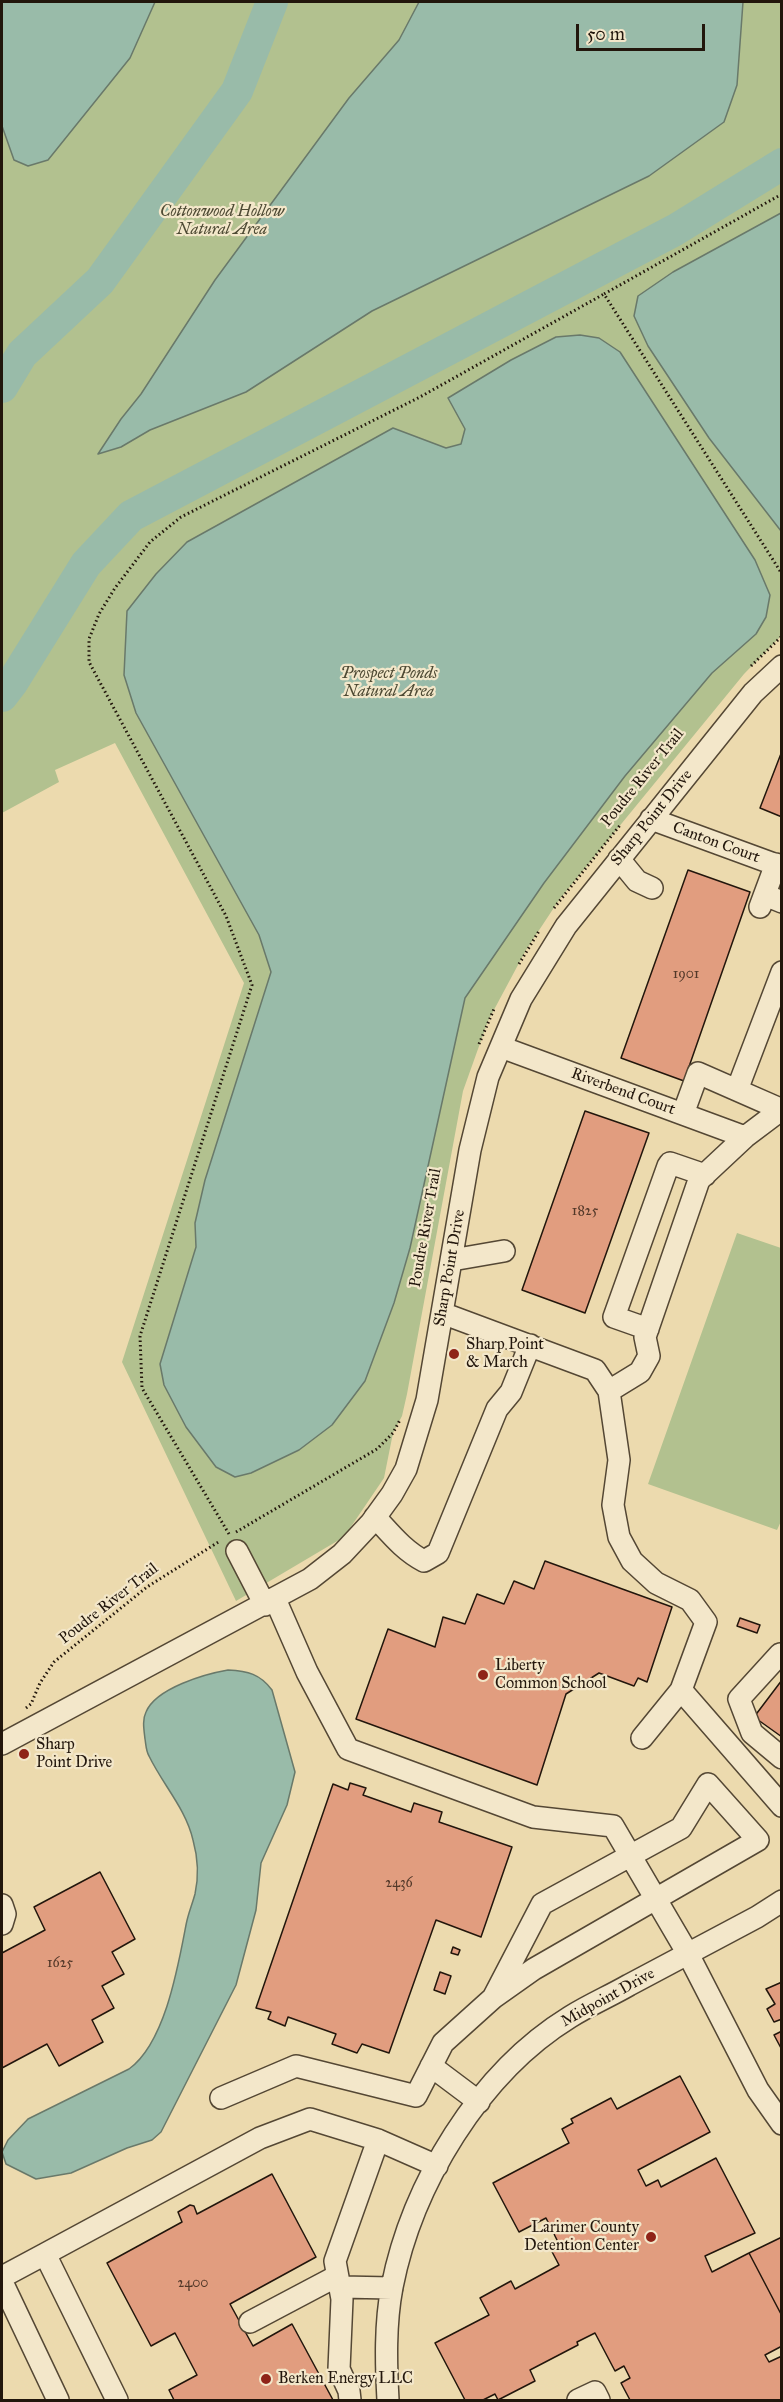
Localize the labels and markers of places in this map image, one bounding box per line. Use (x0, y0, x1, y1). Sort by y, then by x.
place label: Sharp Point & March (466, 1335, 544, 1373)
marker: Sharp Point & March (447, 1347, 461, 1361)
place label: Liberty Common School (495, 1656, 607, 1694)
marker: Liberty Common School (476, 1668, 490, 1682)
place label: Sharp Point Drive (36, 1735, 112, 1773)
marker: Sharp Point Drive (17, 1747, 31, 1761)
place label: Larimer County Detention Center (524, 2218, 639, 2256)
marker: Larimer County Detention Center (644, 2230, 658, 2244)
place label: Berken Energy LLC (278, 2369, 413, 2389)
marker: Berken Energy LLC (259, 2372, 273, 2386)

